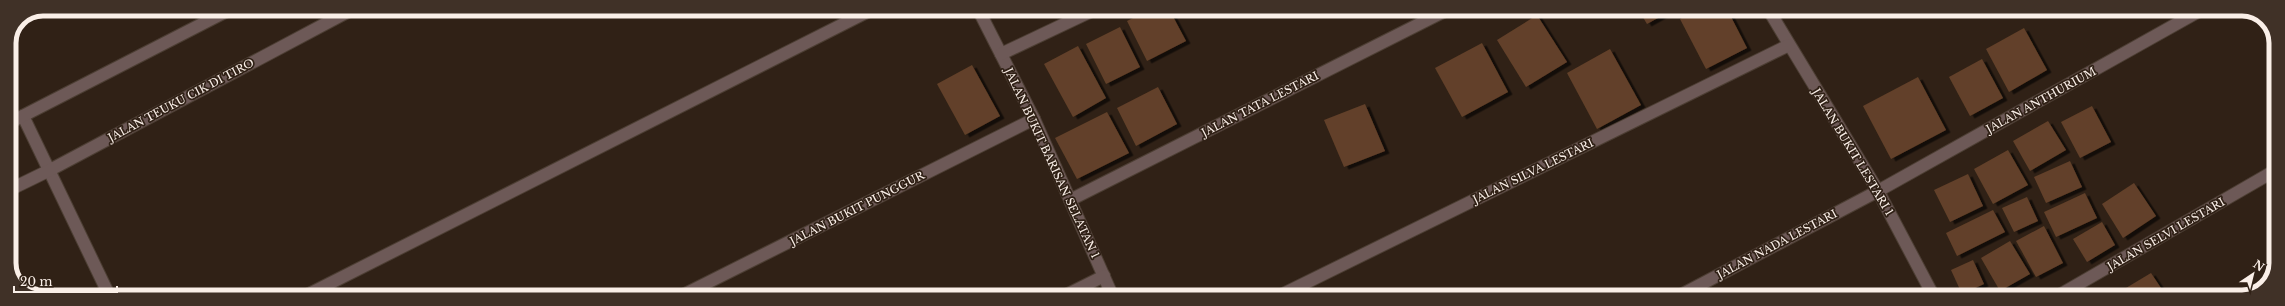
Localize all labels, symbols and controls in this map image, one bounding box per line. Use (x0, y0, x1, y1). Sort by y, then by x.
street label: JALAN TEUKU CIK DI TIRO (104, 55, 256, 146)
street label: JALAN BUKIT BARISAN SELATAN 1 (1001, 64, 1102, 261)
street label: JALAN ANTHURIUM (1982, 64, 2098, 137)
street label: JALAN TATA LESTARI (1197, 68, 1321, 141)
street label: JALAN BUKIT LESTARI 1 (1808, 84, 1897, 218)
street label: JALAN SILVA LESTARI (1469, 135, 1596, 207)
street label: JALAN BUKIT PUNGGUR (786, 168, 927, 249)
street label: JALAN SELVI LESTARI (2103, 194, 2228, 274)
street label: JALAN NADA LESTARI (1713, 206, 1840, 283)
north arrow (2233, 254, 2273, 294)
text: N (2250, 257, 2268, 275)
scale bar (14, 268, 117, 294)
text: 20 m (20, 274, 52, 289)

